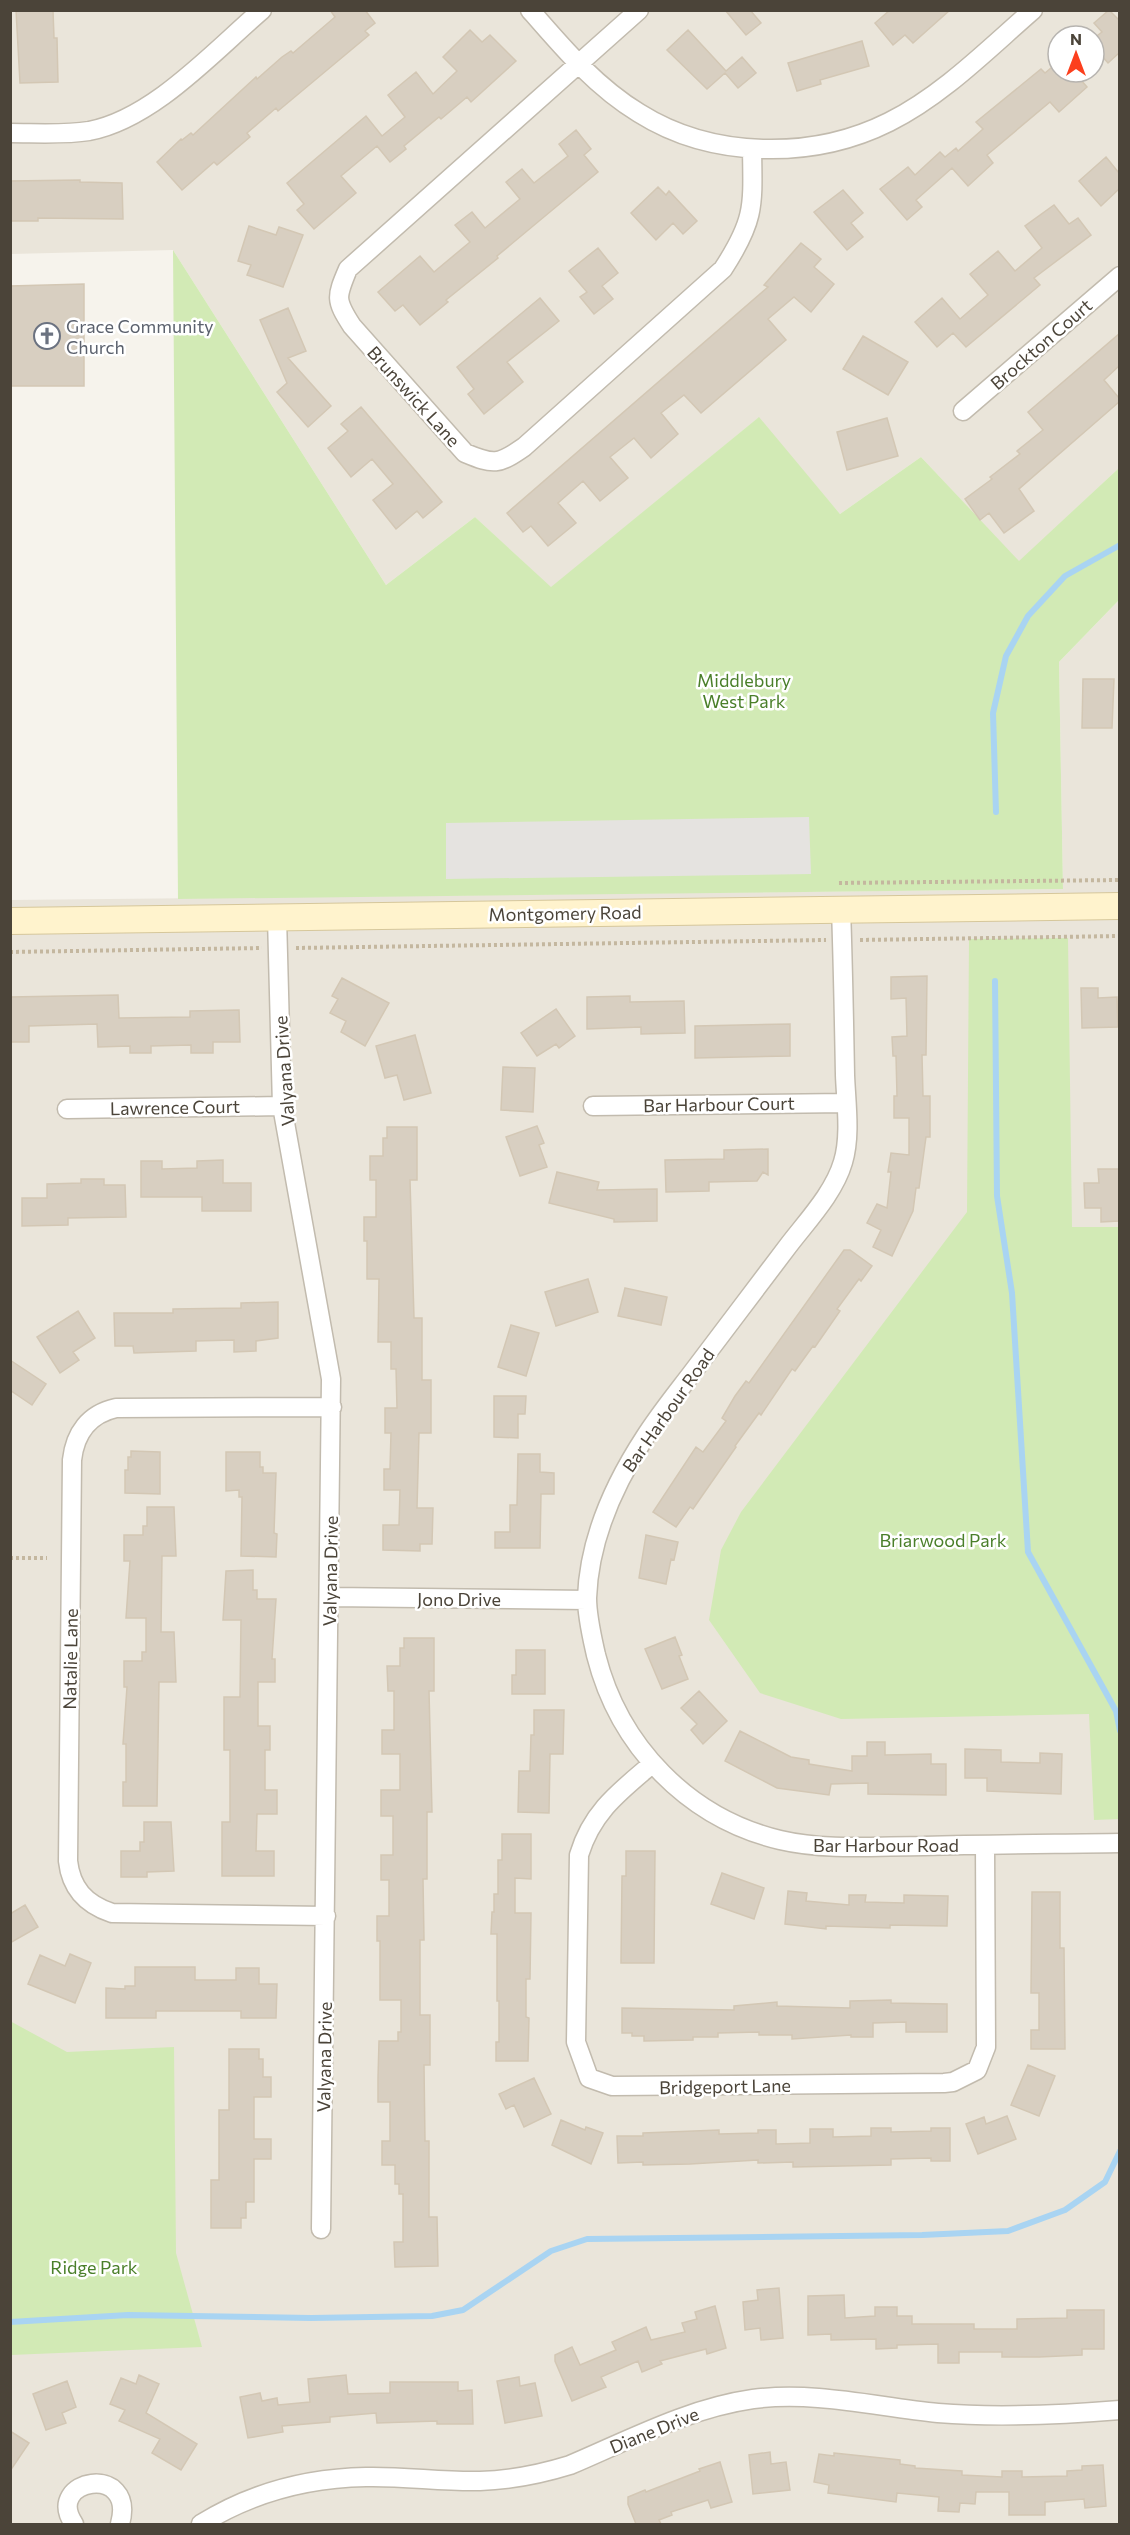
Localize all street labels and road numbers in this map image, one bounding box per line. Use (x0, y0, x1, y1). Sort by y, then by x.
street label: Brockton Court (986, 294, 1096, 394)
street label: Brunswick Lane (363, 341, 465, 451)
street label: Montgomery Road (488, 901, 642, 925)
street label: Valyana Drive (269, 1015, 299, 1127)
street label: Bar Harbour Court (643, 1092, 795, 1116)
street label: Lawrence Court (110, 1095, 240, 1119)
street label: Bar Harbour Road (617, 1344, 719, 1476)
street label: Valyana Drive (318, 1516, 342, 1626)
street label: Jono Drive (417, 1588, 501, 1610)
street label: Natalie Lane (58, 1608, 82, 1710)
street label: Bar Harbour Road (813, 1834, 959, 1856)
street label: Valyana Drive (312, 2002, 336, 2112)
street label: Bridgeport Lane (659, 2074, 791, 2098)
street label: Diane Drive (606, 2402, 702, 2458)

